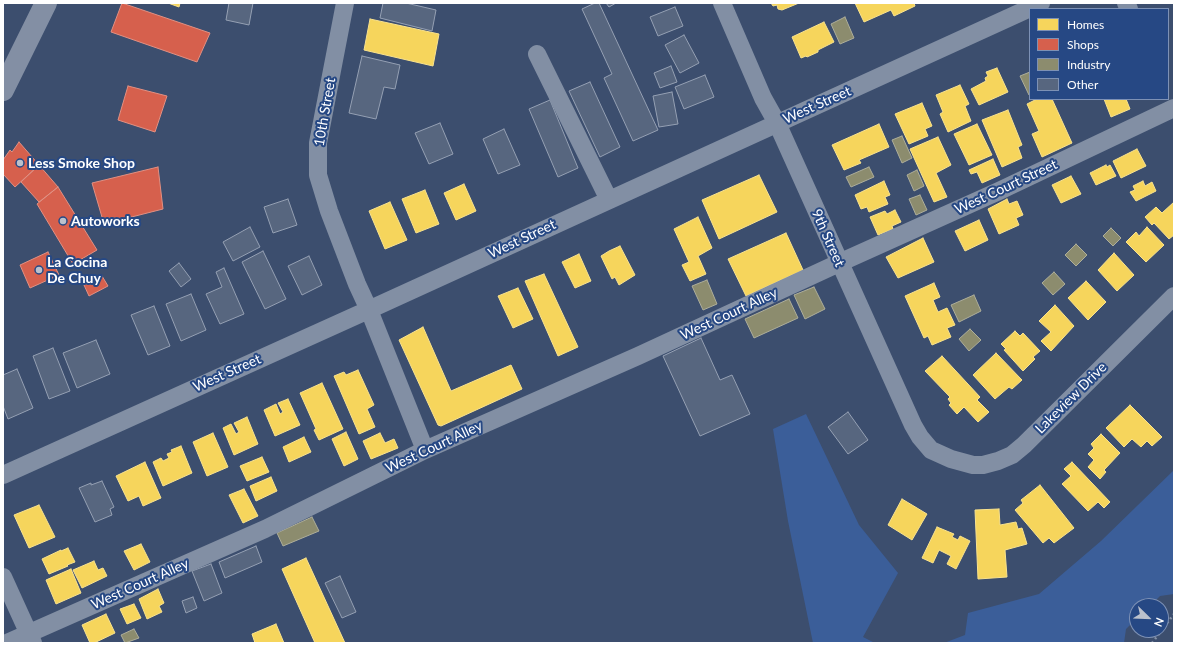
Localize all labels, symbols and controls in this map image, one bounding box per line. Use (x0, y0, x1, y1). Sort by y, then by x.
legend (1029, 8, 1169, 100)
text: Homes (1067, 17, 1104, 32)
text: Shops (1067, 37, 1099, 52)
text: Industry (1067, 57, 1110, 72)
street label: 10th Street (311, 76, 339, 148)
text: Other (1067, 77, 1098, 92)
street label: West Street (780, 83, 854, 127)
place label: Less Smoke Shop (28, 155, 135, 171)
street label: West Court Street (952, 156, 1060, 218)
marker: Less Smoke Shop (15, 158, 25, 168)
street label: 9th Street (808, 207, 848, 269)
place label: Autoworks (71, 213, 140, 229)
marker: Autoworks (58, 216, 68, 226)
street label: West Street (486, 216, 558, 262)
place label: La Cocina De Chuy (47, 254, 107, 286)
marker: La Cocina De Chuy (34, 265, 44, 275)
street label: West Court Alley (678, 284, 780, 344)
street label: West Street (190, 351, 264, 395)
street label: Lakeview Drive (1032, 359, 1110, 437)
street label: West Court Alley (383, 417, 485, 477)
street label: West Court Alley (89, 555, 191, 613)
north arrow (1129, 598, 1169, 638)
text: N (1152, 616, 1167, 629)

